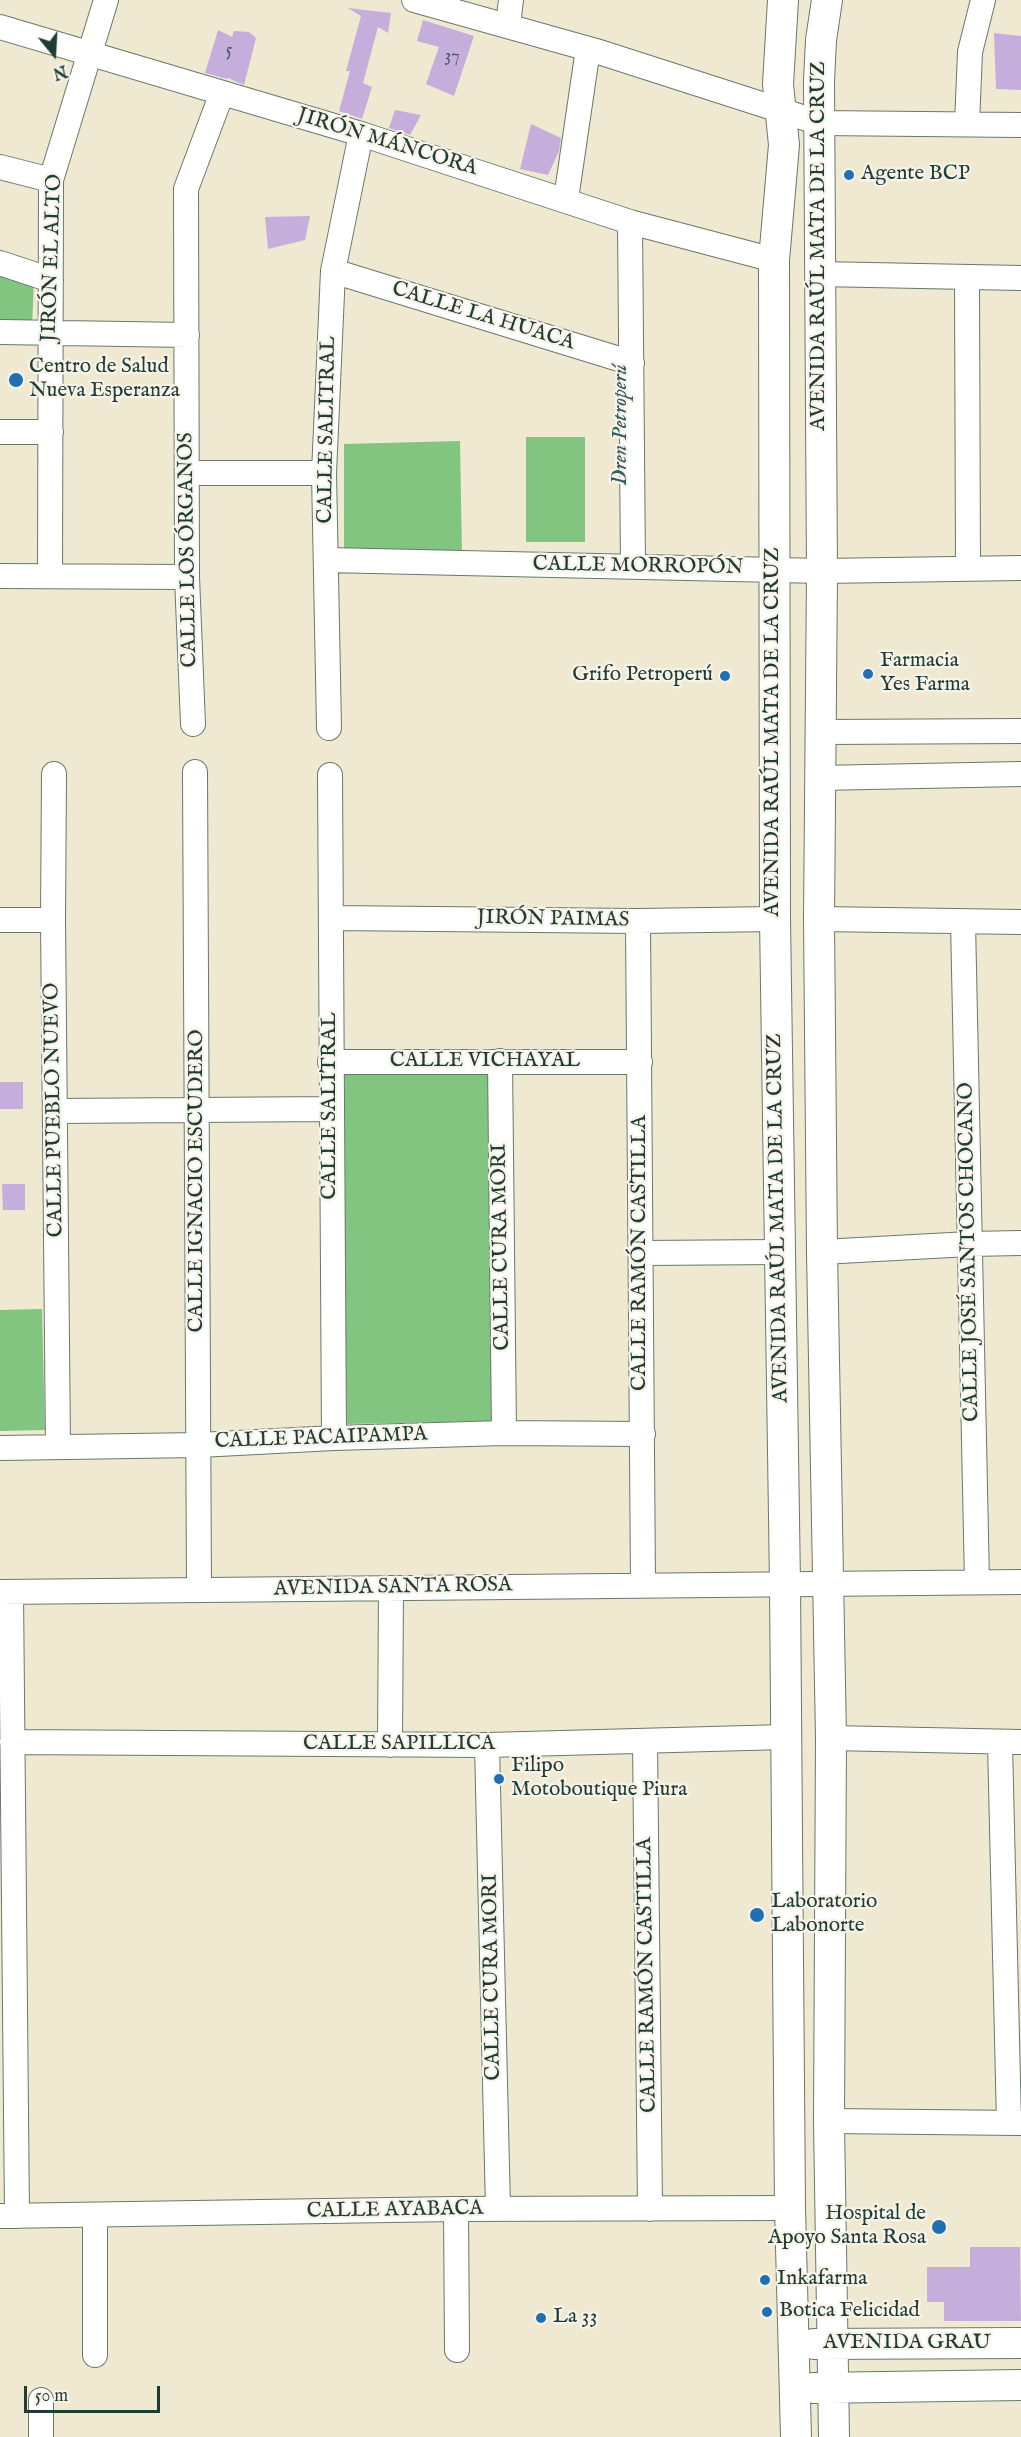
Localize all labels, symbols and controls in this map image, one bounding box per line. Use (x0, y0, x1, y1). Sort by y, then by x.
north arrow (24, 24, 84, 84)
house number: 5 (226, 40, 232, 62)
house number: 37 (444, 46, 460, 68)
text: N (50, 59, 69, 83)
street label: AVENIDA RAÚL MATA DE LA CRUZ (807, 61, 833, 431)
street label: JIRÓN MÁNCORA (294, 104, 480, 182)
place label: Agente BCP (861, 162, 970, 188)
marker: Agente BCP (842, 168, 856, 182)
street label: JIRÓN EL ALTO (37, 174, 69, 342)
street label: CALLE LA HUACA (389, 277, 577, 357)
street label: CALLE SALITRAL (314, 336, 342, 524)
place label: Centro de Salud Nueva Esperanza (29, 355, 180, 405)
water label: Dren Petroperú (608, 364, 634, 486)
marker: Centro de Salud Nueva Esperanza (7, 371, 25, 389)
street label: CALLE LOS ÓRGANOS (174, 432, 204, 668)
street label: AVENIDA RAÚL MATA DE LA CRUZ (761, 547, 787, 917)
street label: CALLE MORROPÓN (532, 553, 744, 581)
place label: Farmacia Yes Farma (880, 649, 970, 699)
place label: Grifo Petroperú (572, 663, 713, 689)
marker: Farmacia Yes Farma (861, 667, 875, 681)
marker: Grifo Petroperú (718, 669, 732, 683)
street label: JIRÓN PAIMAS (477, 906, 629, 934)
street label: CALLE PUEBLO NUEVO (40, 982, 70, 1238)
street label: CALLE SALITRAL (318, 1012, 344, 1200)
street label: CALLE IGNACIO ESCUDERO (185, 1029, 211, 1333)
street label: AVENIDA RAÚL MATA DE LA CRUZ (763, 1033, 795, 1403)
street label: CALLE VICHAYAL (390, 1049, 580, 1075)
street label: CALLE JOSÉ SANTOS CHOCANO (954, 1082, 986, 1422)
street label: CALLE RAMÓN CASTILLA (628, 1115, 654, 1391)
street label: CALLE CURA MORI (488, 1143, 516, 1351)
street label: CALLE PACAIPAMPA (214, 1423, 428, 1455)
street label: AVENIDA SANTA ROSA (274, 1573, 512, 1603)
street label: CALLE SAPILLICA (303, 1732, 495, 1758)
place label: Filipo Motoboutique Piura (511, 1754, 687, 1804)
marker: Filipo Motoboutique Piura (492, 1772, 506, 1786)
street label: CALLE RAMÓN CASTILLA (633, 1837, 663, 2113)
street label: CALLE CURA MORI (479, 1873, 507, 2081)
place label: Laboratorio Labonorte (771, 1890, 877, 1940)
marker: Laboratorio Labonorte (748, 1906, 766, 1924)
street label: CALLE AYABACA (306, 2197, 484, 2225)
place label: Hospital de Apoyo Santa Rosa (768, 2202, 926, 2252)
marker: Hospital de Apoyo Santa Rosa (930, 2218, 948, 2236)
place label: Inkafarma (777, 2267, 867, 2293)
marker: Inkafarma (758, 2273, 772, 2287)
place label: Botica Felicidad (779, 2299, 920, 2325)
place label: La 33 (553, 2305, 597, 2331)
marker: Botica Felicidad (760, 2305, 774, 2319)
marker: La 33 (534, 2311, 548, 2325)
street label: AVENIDA GRAU (823, 2331, 991, 2357)
scale bar (27, 2374, 164, 2412)
text: 50 m (35, 2385, 68, 2408)

